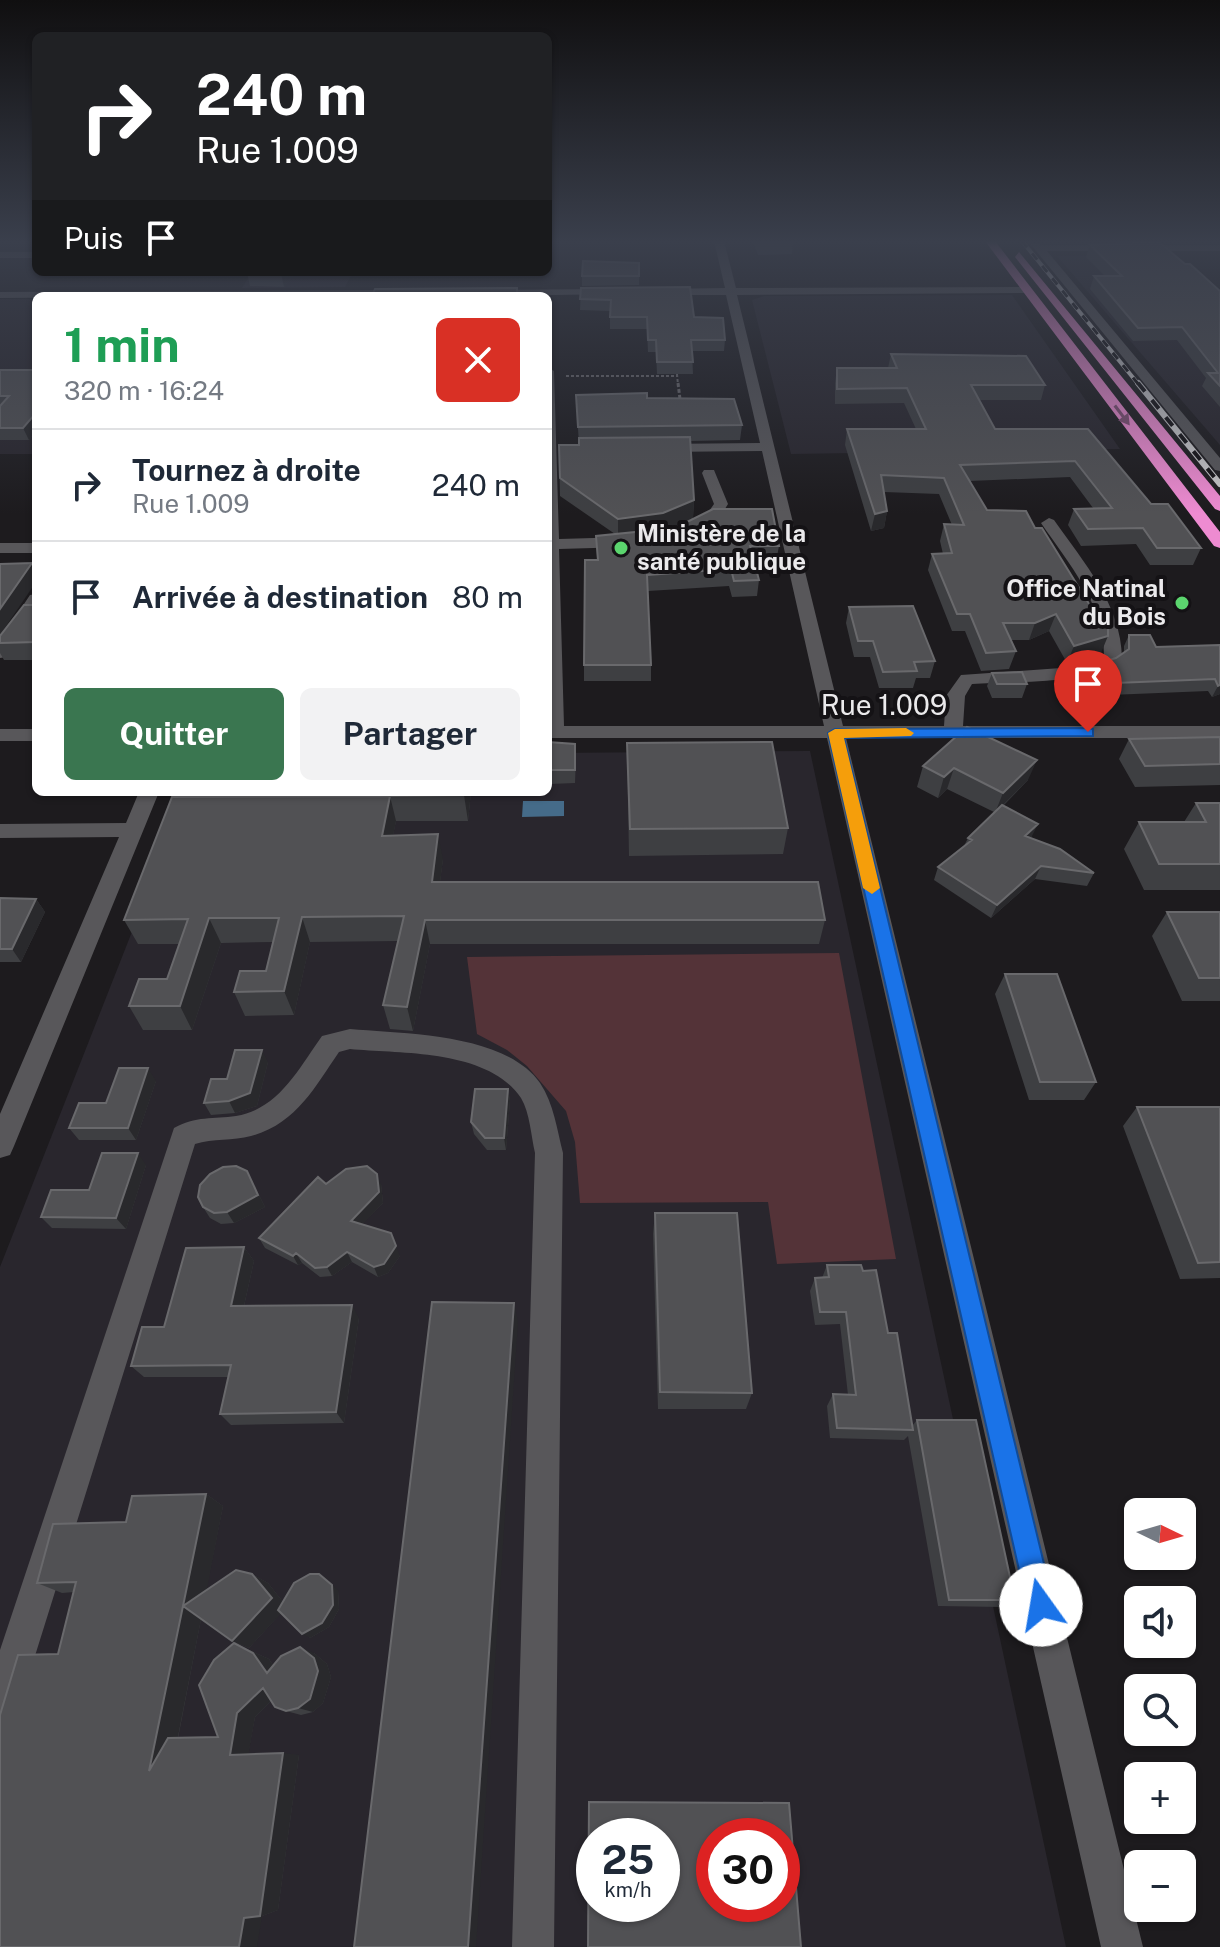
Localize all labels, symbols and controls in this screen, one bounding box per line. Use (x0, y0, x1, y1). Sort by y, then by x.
text: 240 m (196, 62, 367, 128)
icon: right (64, 64, 168, 168)
text: Rue 1.009 (196, 129, 359, 171)
icon: arrive (139, 216, 183, 260)
text: Puis (64, 220, 123, 256)
text: 1 min (64, 316, 180, 373)
button: close (436, 318, 520, 402)
text: 320 m · 16:24 (64, 375, 224, 406)
one-way arrow (1114, 405, 1130, 425)
text: Tournez à droite (132, 452, 361, 488)
icon: right (64, 463, 108, 507)
text: 240 m (432, 467, 520, 503)
text: Rue 1.009 (132, 488, 250, 519)
place label: Ministère de la santé publique (637, 519, 806, 575)
marker: Ministère de la santé publique (612, 539, 630, 557)
place label: Office Natinal du Bois (1006, 574, 1166, 630)
icon: arrive (64, 575, 108, 619)
text: Arrivée à destination (132, 579, 428, 615)
text: 80 m (452, 579, 523, 615)
marker: Office Natinal du Bois (1173, 594, 1191, 612)
pin (1054, 650, 1122, 732)
icon: arrive (1066, 662, 1110, 706)
button: Quitter (64, 688, 284, 780)
button: Partager (300, 688, 520, 780)
street label: Rue 1.009 (821, 688, 947, 721)
north arrow (1124, 1498, 1196, 1570)
map controls (1124, 1498, 1196, 1922)
position arrow (999, 1563, 1083, 1647)
button: sound (1124, 1586, 1196, 1658)
button: search (1124, 1674, 1196, 1746)
button: + (1124, 1762, 1196, 1834)
speed limit sign: 30 (696, 1818, 800, 1922)
text: 25 (602, 1836, 654, 1883)
button: − (1124, 1850, 1196, 1922)
text: km/h (604, 1878, 652, 1902)

